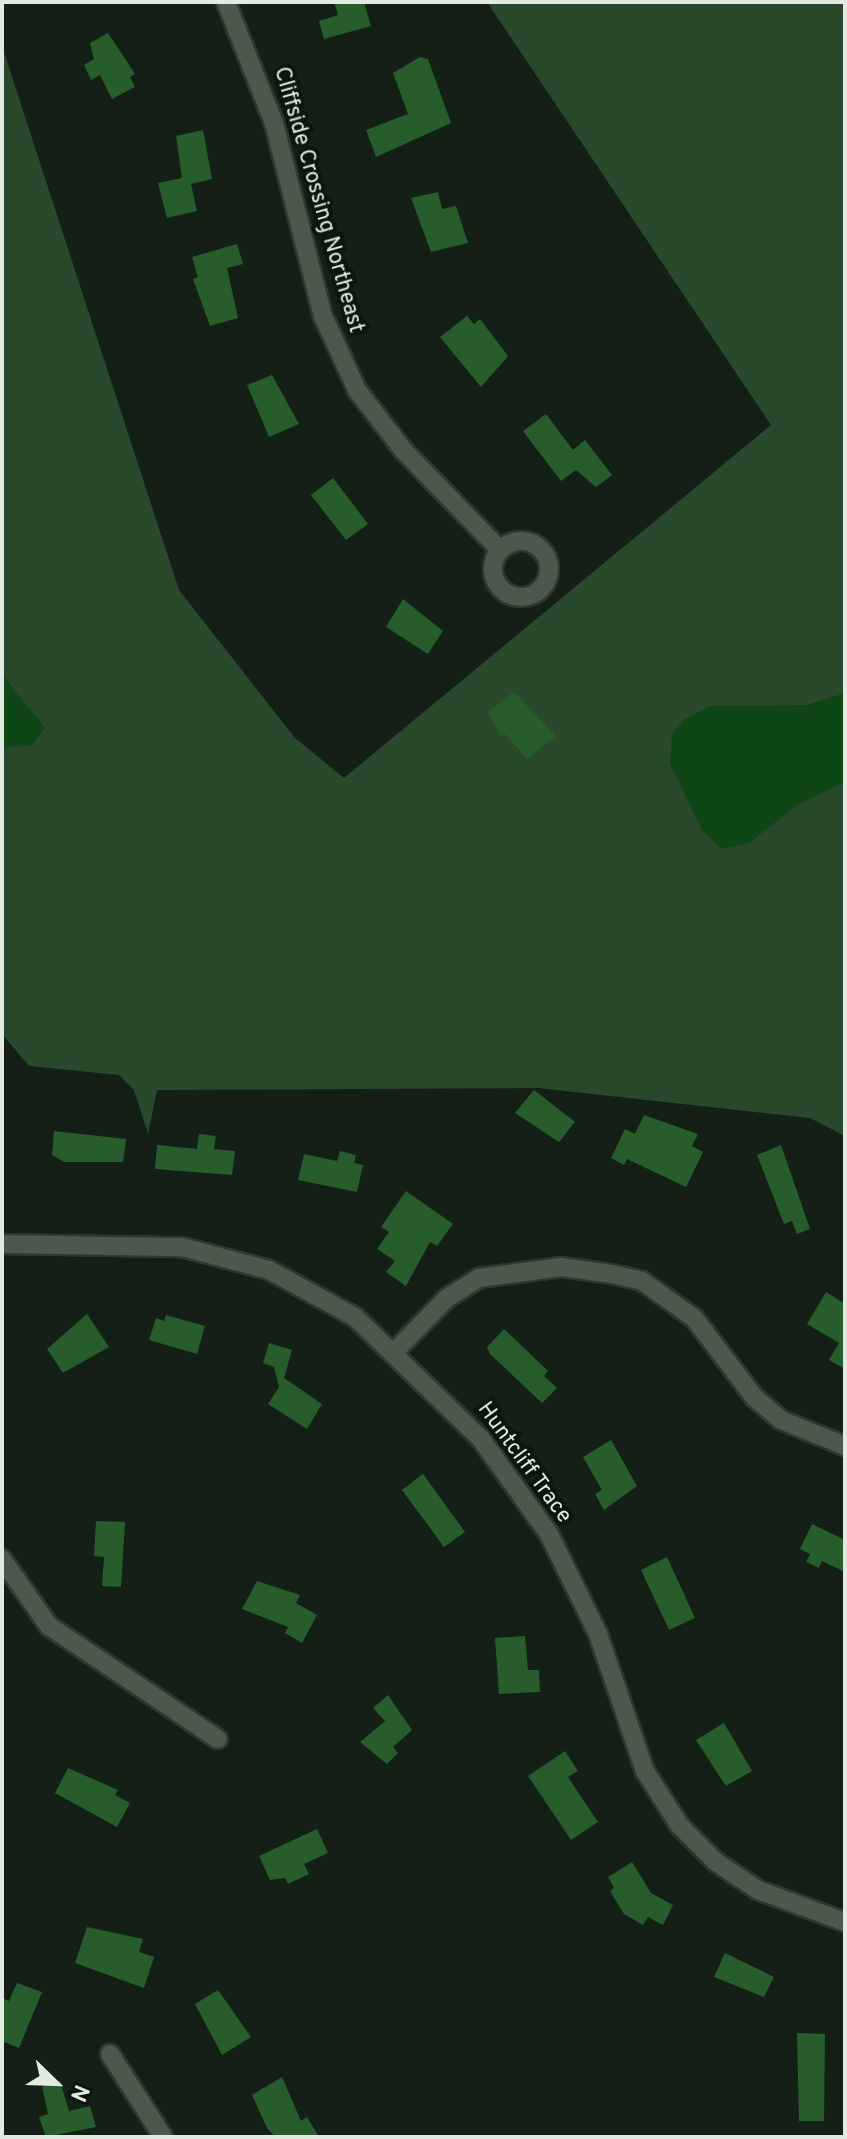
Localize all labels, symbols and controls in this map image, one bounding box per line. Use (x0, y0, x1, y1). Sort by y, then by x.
street label: Cliffside Crossing Northeast (267, 64, 369, 336)
street label: Huntcliff Trace (471, 1397, 577, 1529)
north arrow (16, 2043, 96, 2123)
text: N (63, 2080, 94, 2105)

